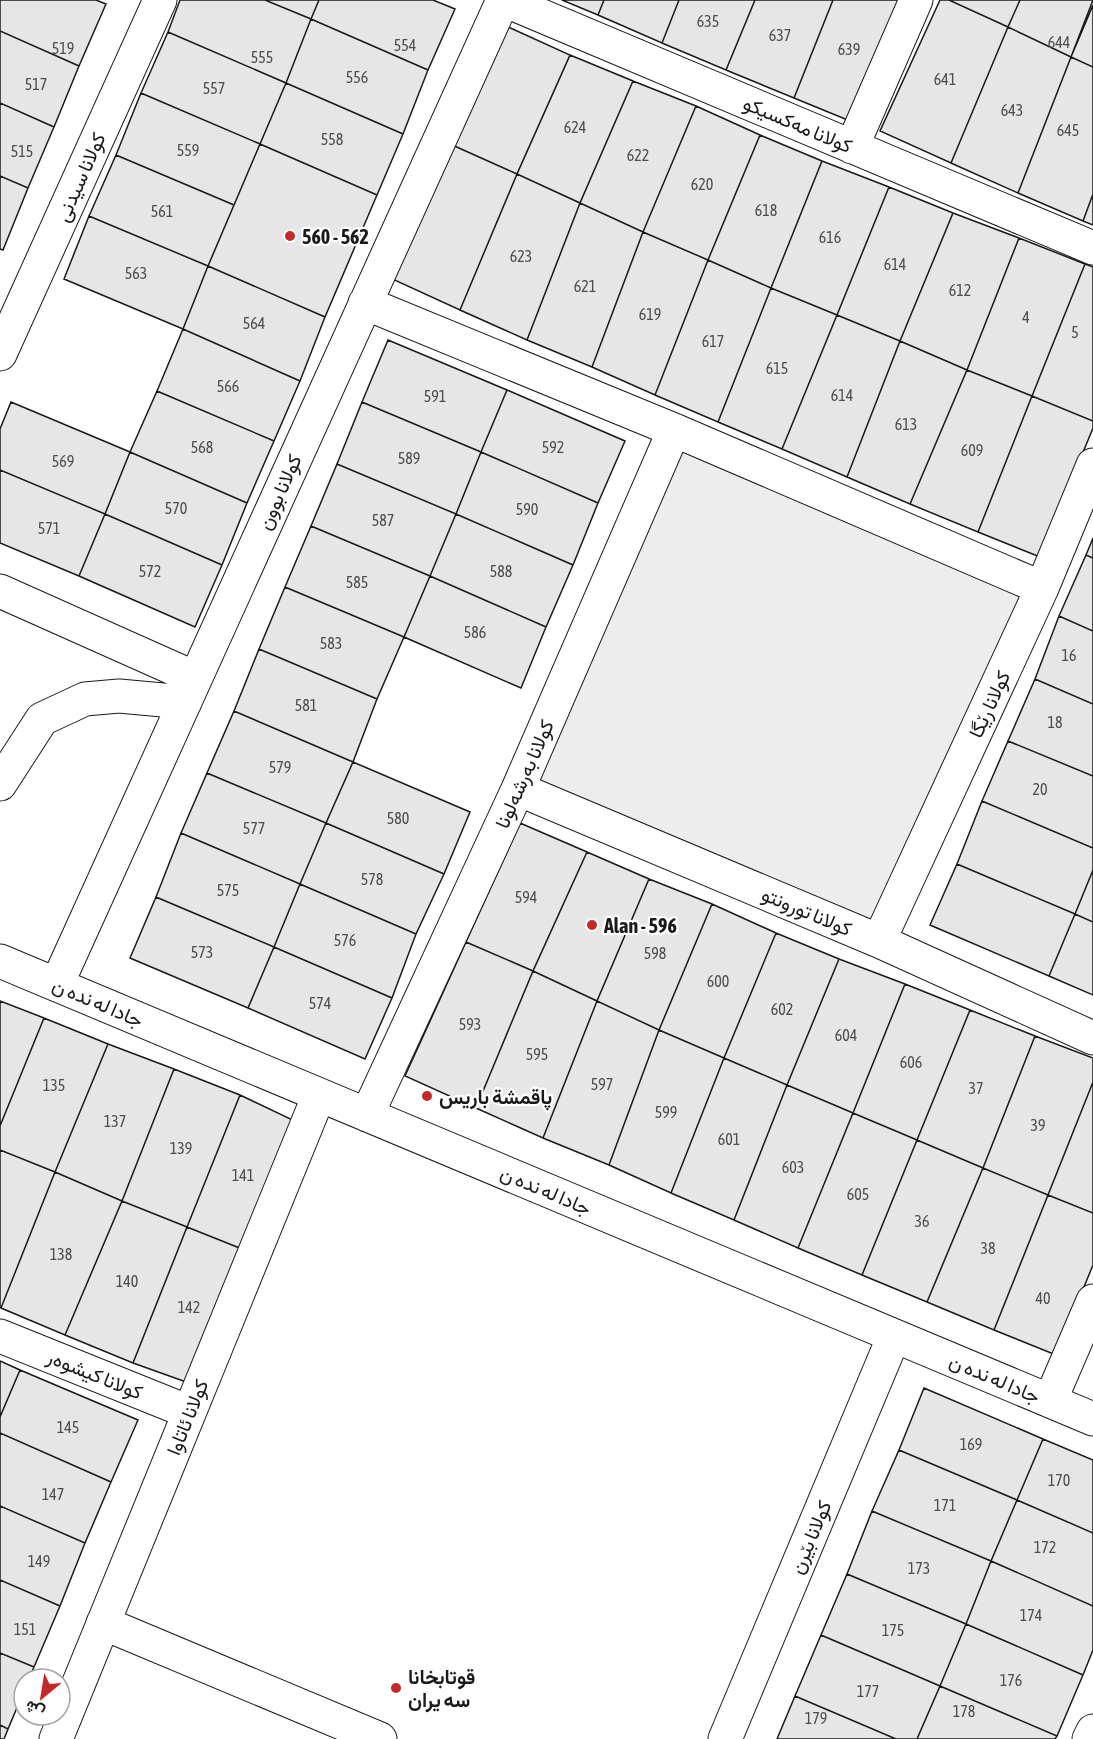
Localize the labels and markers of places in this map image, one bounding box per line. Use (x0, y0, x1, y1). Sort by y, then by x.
place label: 560 - 562 (302, 225, 369, 248)
marker: 560 - 562 (283, 229, 297, 243)
place label: Alan - 596 (603, 914, 677, 937)
marker: Alan - 596 (585, 918, 599, 932)
place label: پاقمشة باريس (439, 1085, 552, 1111)
marker: پاقمشة باريس (420, 1089, 434, 1103)
place label: قوتابخانا سه يران (408, 1665, 475, 1713)
marker: قوتابخانا سه يران (389, 1681, 403, 1695)

